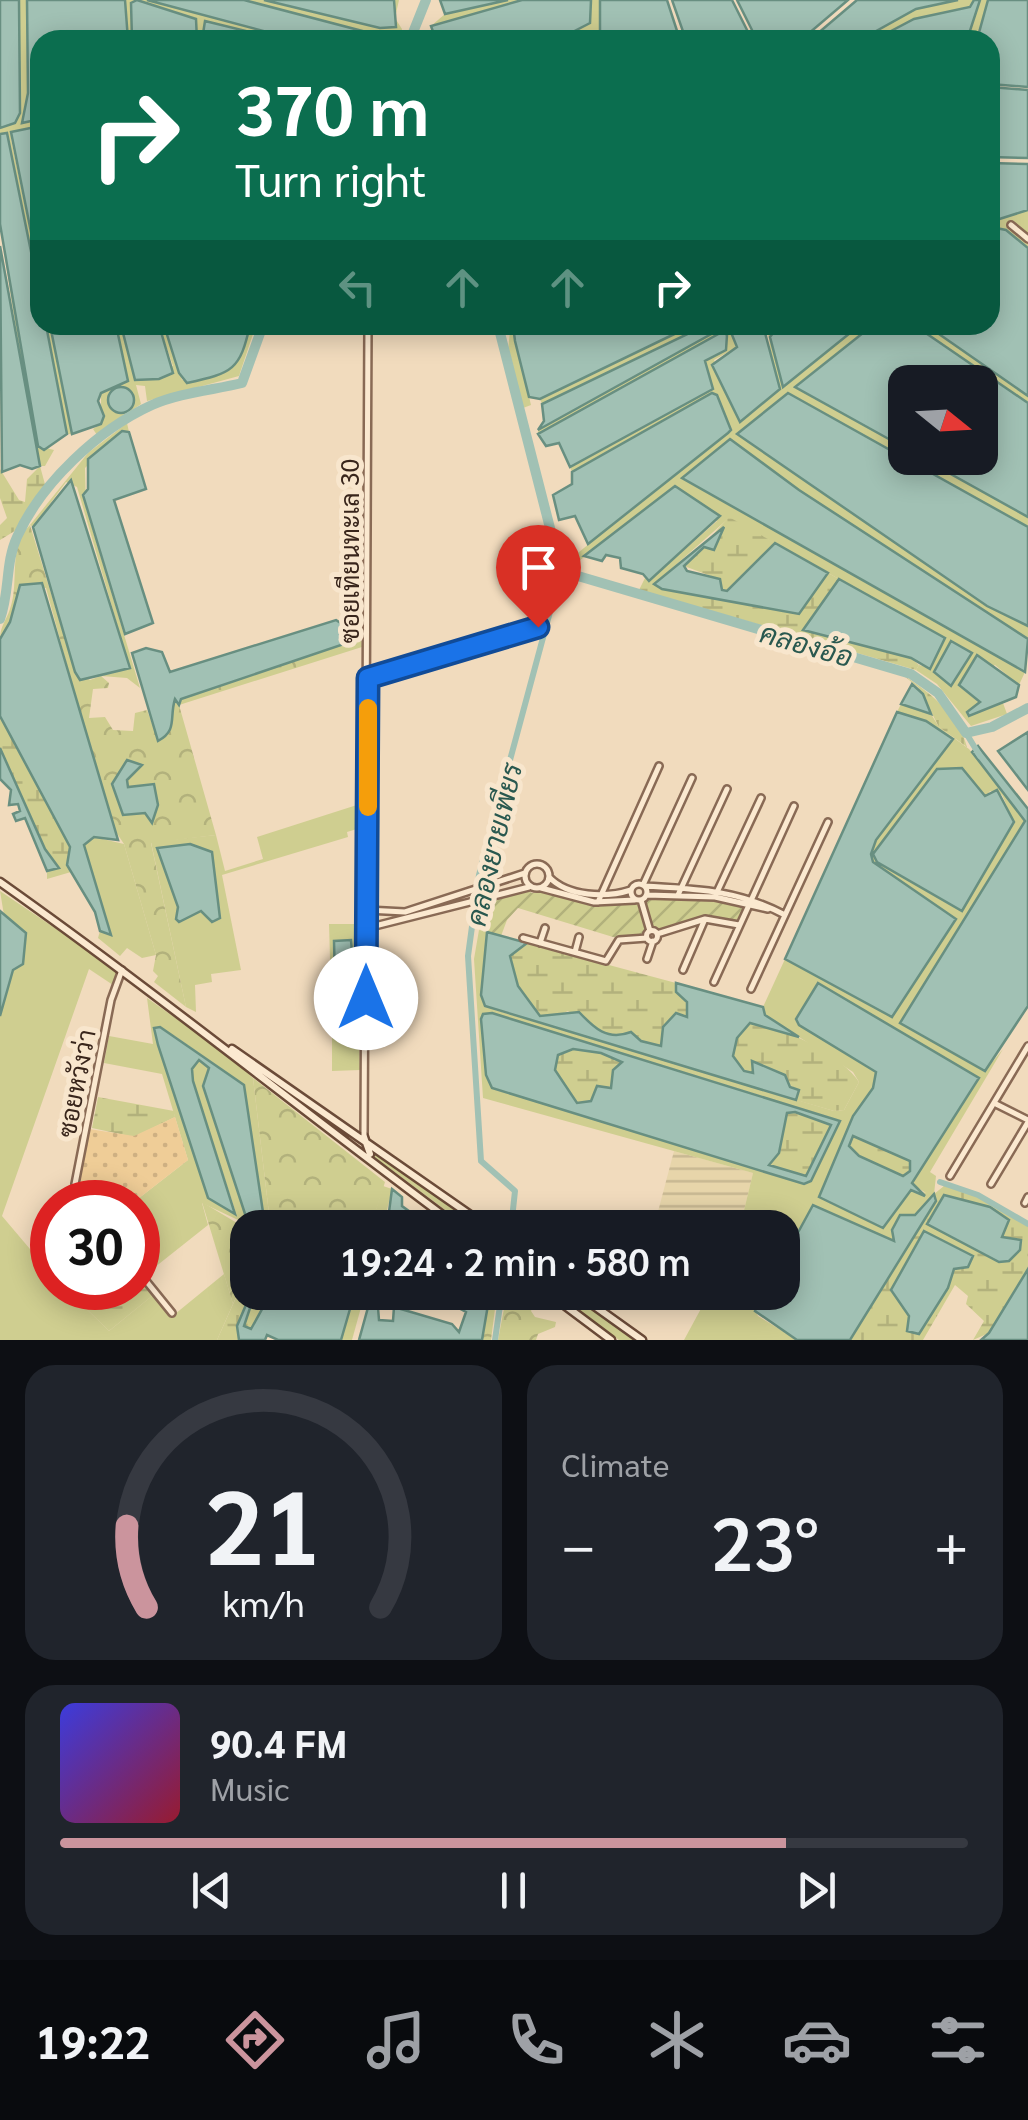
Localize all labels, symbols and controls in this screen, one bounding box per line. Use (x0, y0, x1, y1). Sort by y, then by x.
text: 370 m (235, 61, 429, 152)
icon: right (70, 70, 200, 200)
text: Turn right (235, 149, 427, 207)
icon: left (330, 260, 385, 315)
icon: ahead (435, 260, 490, 315)
icon: ahead (540, 260, 595, 315)
icon: right (645, 260, 700, 315)
north arrow (888, 365, 998, 475)
map controls (888, 365, 998, 475)
street label: ซอยเทียนทะเล 30 (332, 459, 365, 643)
pin (496, 525, 581, 628)
icon: arrive (511, 540, 566, 595)
water label: คลองอ้อ (756, 613, 858, 673)
water label: คลองยายเพียร (456, 758, 529, 929)
position arrow (314, 946, 418, 1050)
street label: ซอยหวังว่า (48, 1026, 102, 1140)
speed limit sign: 30 (30, 1180, 160, 1310)
text: 19:24 · 2 min · 580 m (339, 1235, 691, 1285)
text: Climate (562, 1443, 669, 1484)
text: 21 (204, 1454, 322, 1589)
text: 23° (711, 1491, 819, 1588)
text: − (562, 1505, 595, 1577)
text: + (935, 1505, 968, 1577)
text: km/h (222, 1579, 304, 1625)
text: 90.4 FM (210, 1717, 347, 1767)
text: Music (210, 1767, 290, 1808)
icon: previous (184, 1863, 239, 1918)
icon: pause (486, 1863, 541, 1918)
icon: next (789, 1863, 844, 1918)
icon: directions (220, 2005, 290, 2075)
icon: music (361, 2005, 431, 2075)
icon: phone (501, 2005, 571, 2075)
icon: climate (642, 2005, 712, 2075)
icon: car (782, 2005, 852, 2075)
icon: filters (923, 2005, 993, 2075)
text: 19:22 (35, 2011, 150, 2069)

